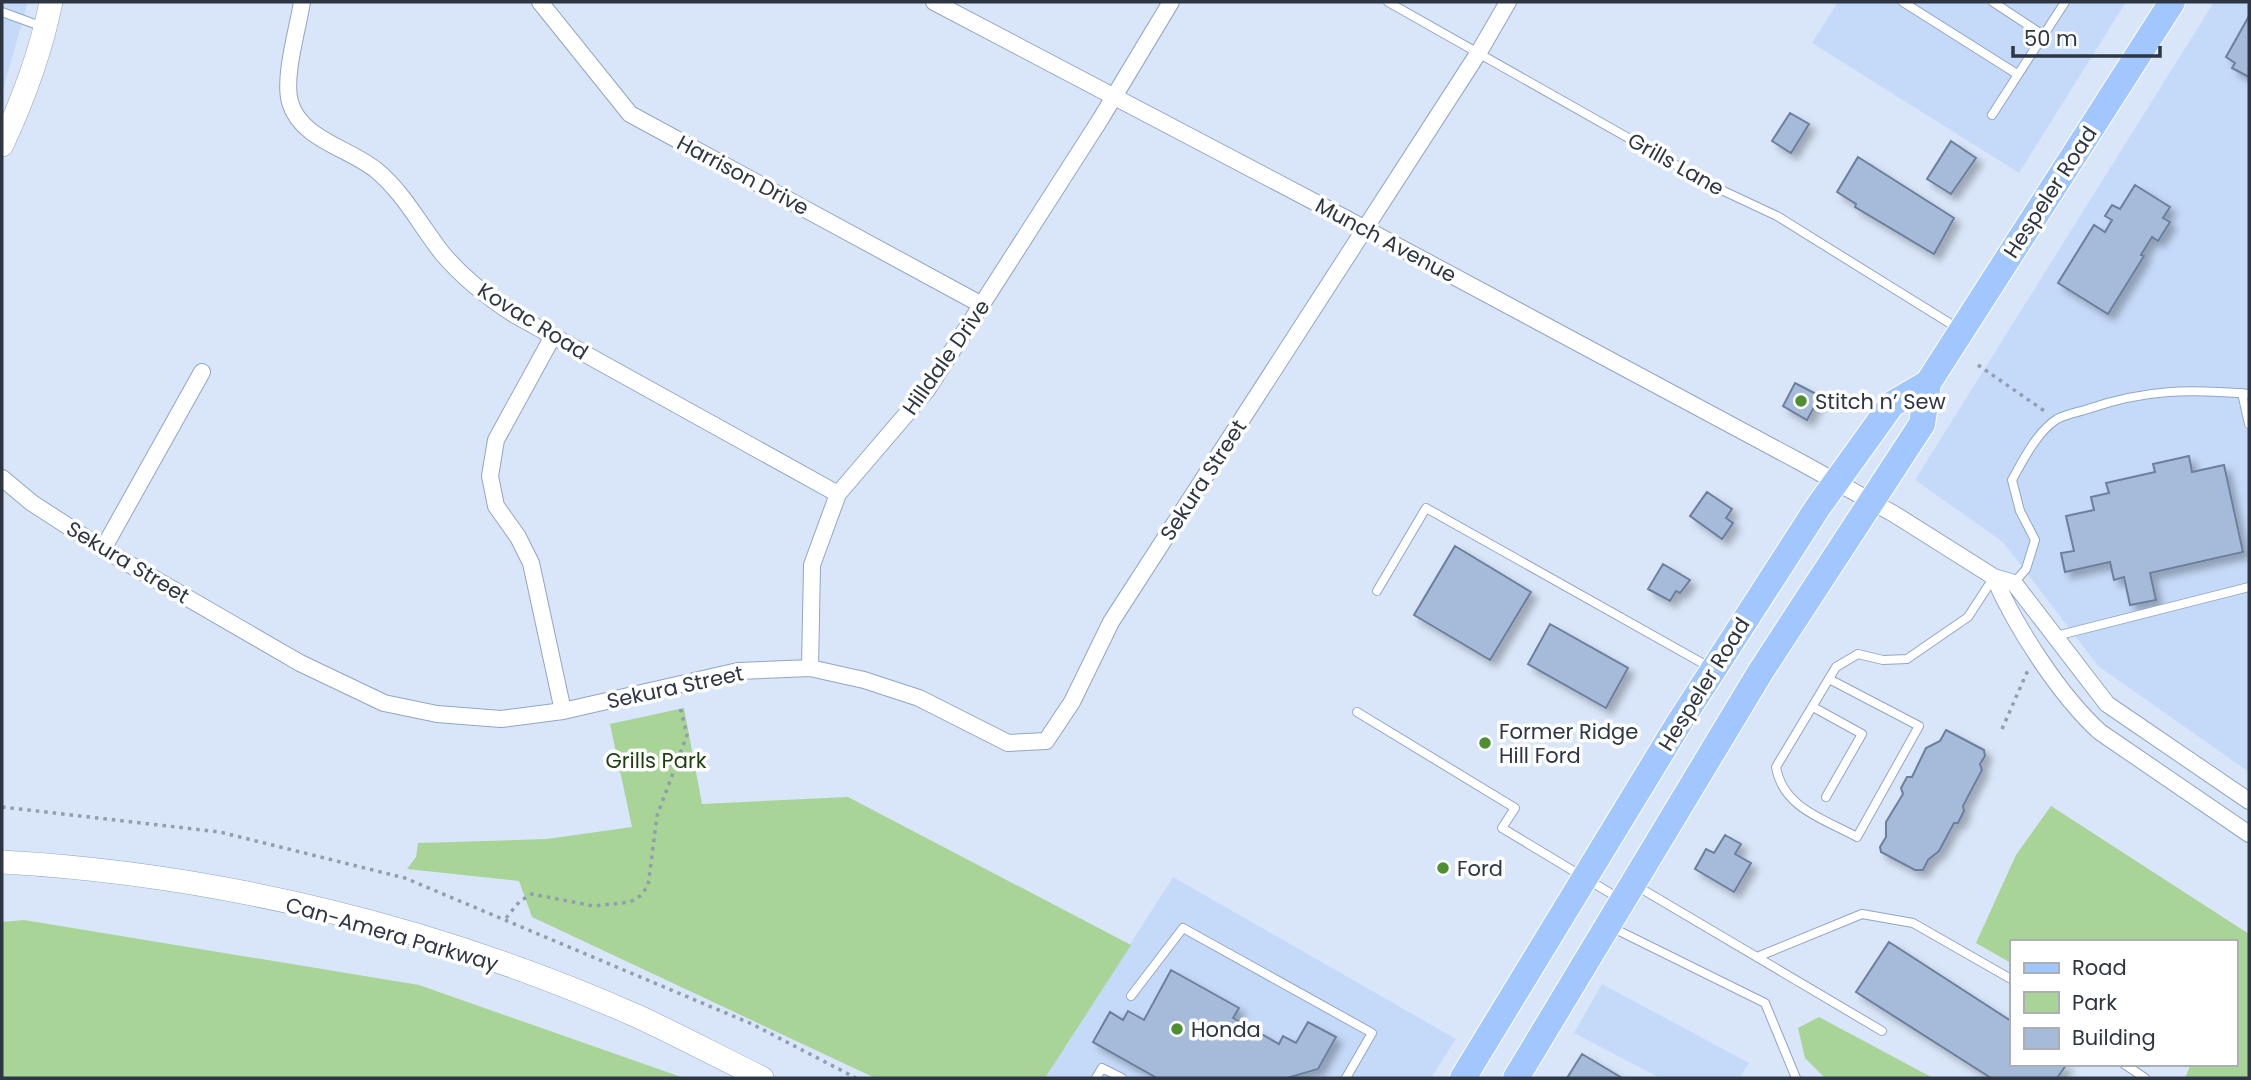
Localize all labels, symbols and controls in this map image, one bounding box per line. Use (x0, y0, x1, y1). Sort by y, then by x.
scale bar (2013, 14, 2160, 58)
text: 50 m (2024, 24, 2078, 53)
street label: Hespeler Road (1996, 120, 2104, 264)
street label: Grills Lane (1623, 126, 1729, 202)
street label: Harrison Drive (672, 128, 814, 222)
street label: Munch Avenue (1310, 191, 1462, 289)
street label: Kovac Road (472, 276, 594, 366)
street label: Hilldale Drive (895, 293, 997, 421)
place label: Stitch n’ Sew (1815, 387, 1946, 416)
marker: Stitch n’ Sew (1793, 393, 1809, 409)
street label: Sekura Street (1153, 414, 1253, 546)
street label: Sekura Street (61, 514, 195, 610)
street label: Hespeler Road (1651, 612, 1757, 756)
street label: Sekura Street (604, 658, 746, 716)
place label: Former Ridge Hill Ford (1499, 717, 1638, 770)
marker: Former Ridge Hill Ford (1477, 735, 1493, 751)
park label: Grills Park (605, 746, 707, 775)
place label: Ford (1457, 854, 1503, 883)
marker: Ford (1435, 860, 1451, 876)
street label: Can-Amera Parkway (282, 890, 502, 978)
legend (2010, 940, 2237, 1066)
text: Road (2072, 953, 2127, 982)
text: Park (2072, 988, 2117, 1017)
place label: Honda (1191, 1015, 1261, 1044)
marker: Honda (1169, 1021, 1185, 1037)
text: Building (2072, 1023, 2156, 1052)

